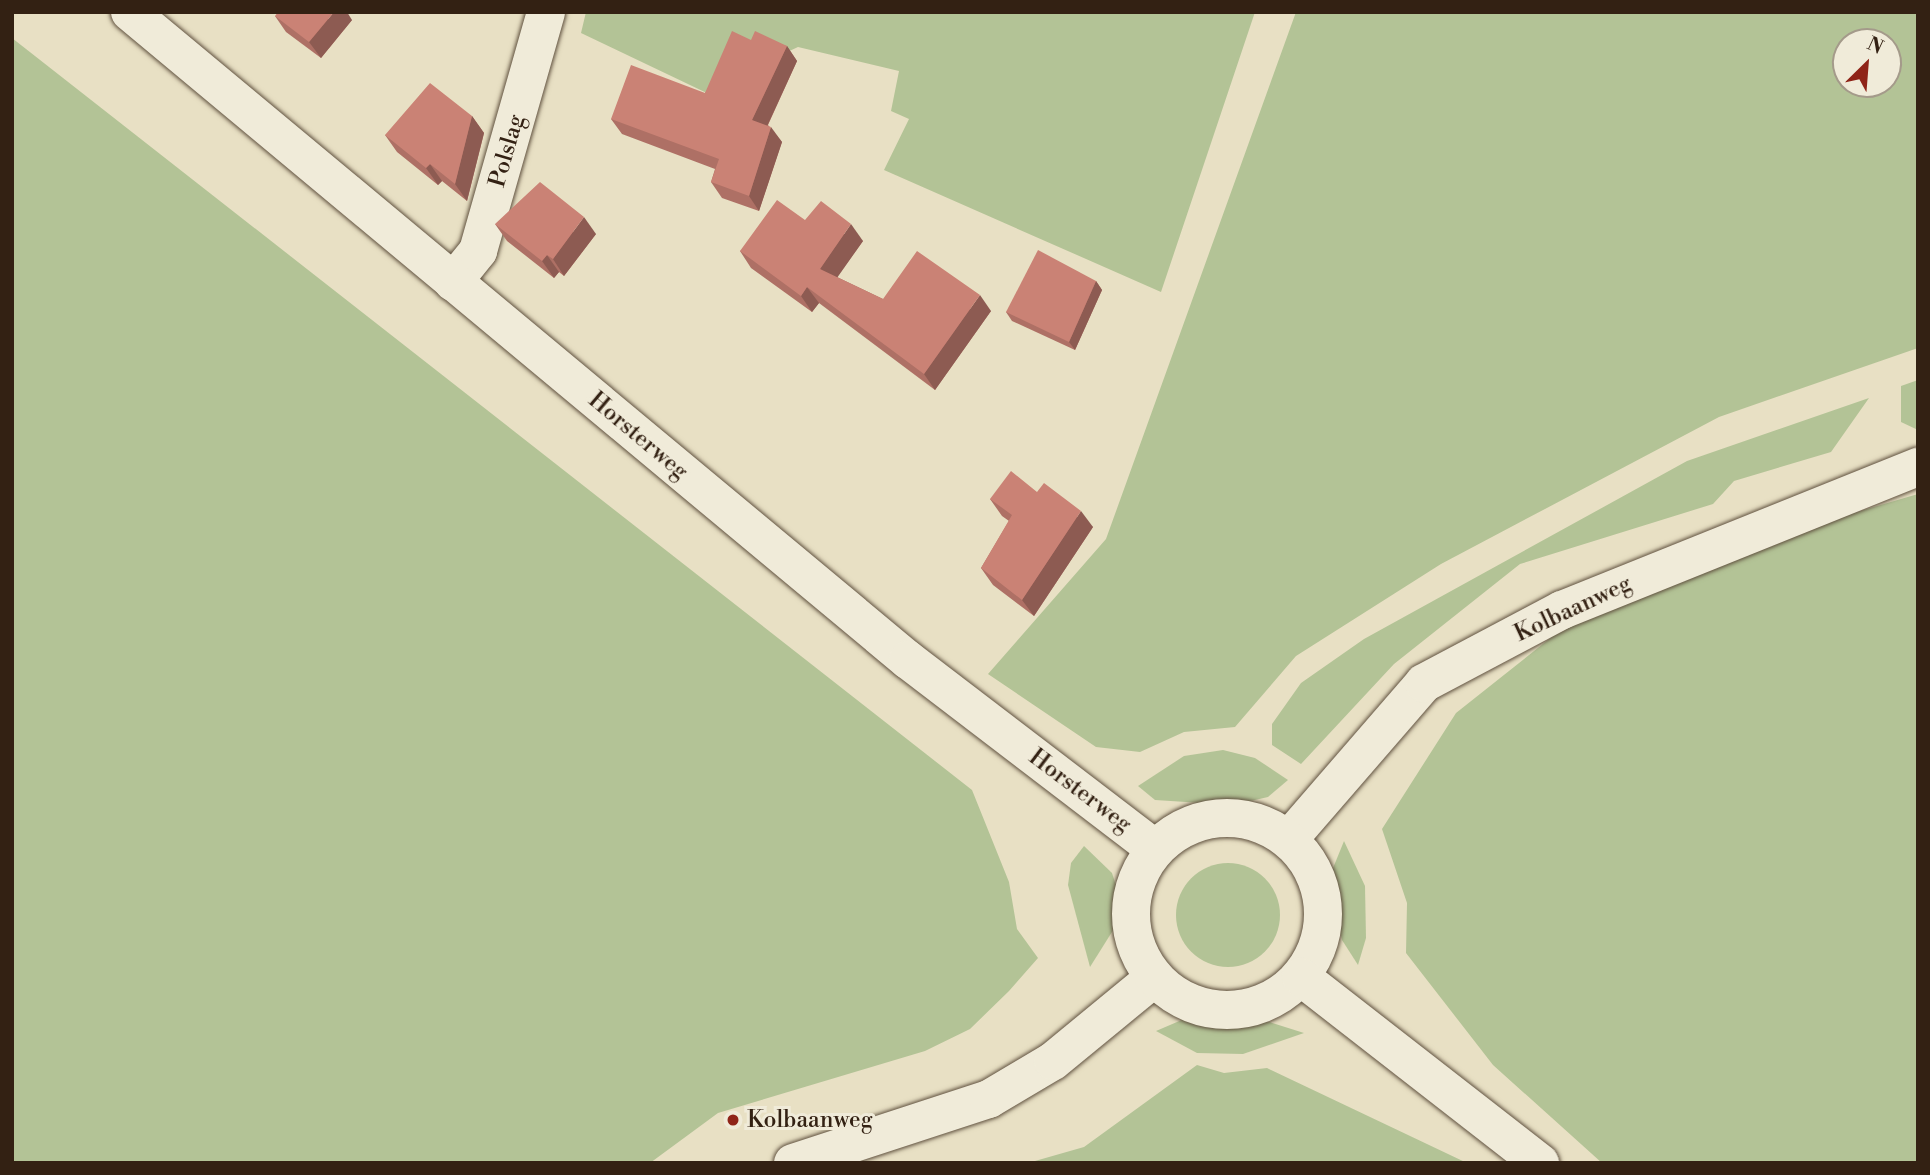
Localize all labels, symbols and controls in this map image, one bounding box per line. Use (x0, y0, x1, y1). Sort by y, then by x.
north arrow (1832, 28, 1902, 98)
text: N (1863, 32, 1887, 60)
street label: Polslag (483, 111, 531, 191)
street label: Horsterweg (583, 386, 693, 486)
street label: Kolbaanweg (1510, 570, 1636, 648)
street label: Horsterweg (1023, 744, 1137, 838)
place label: Kolbaanweg (747, 1106, 873, 1134)
marker: Kolbaanweg (725, 1112, 741, 1128)

